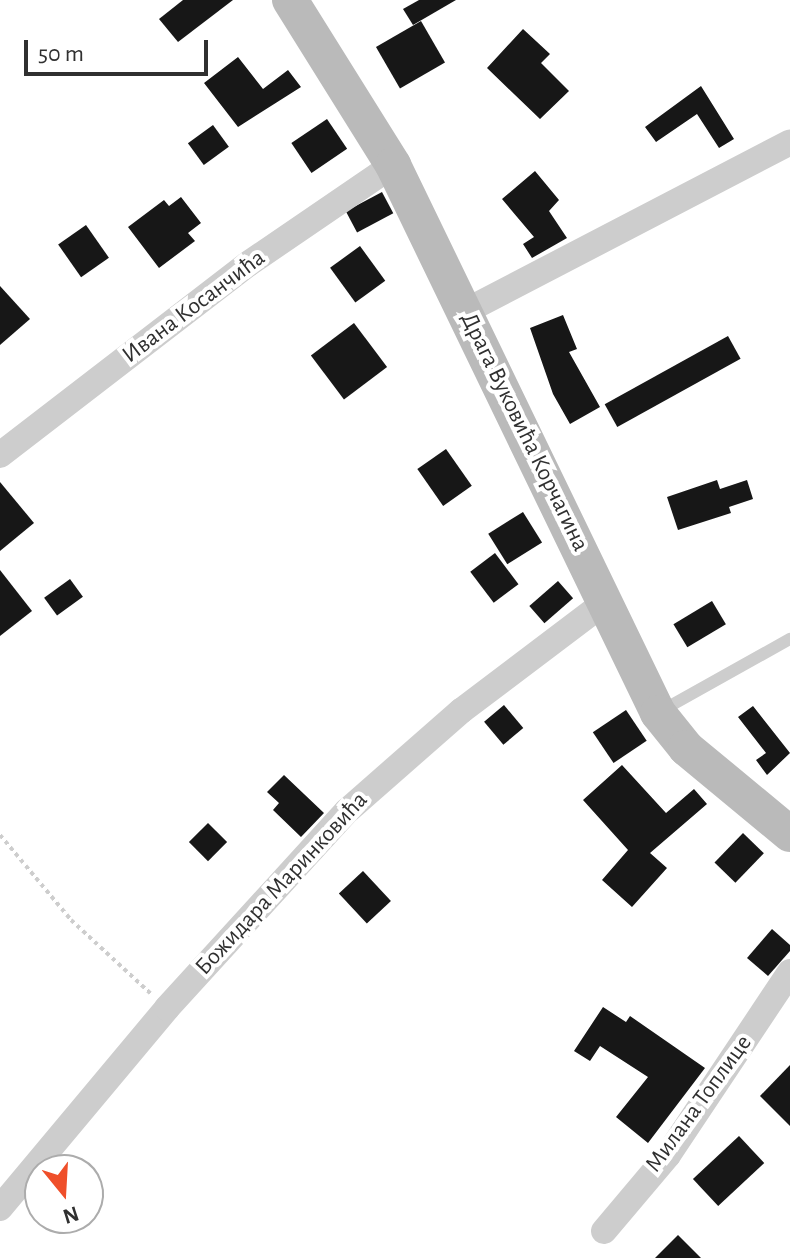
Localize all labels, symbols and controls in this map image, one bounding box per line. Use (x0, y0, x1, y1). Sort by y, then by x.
scale bar (28, 24, 212, 74)
text: 50 m (38, 42, 84, 66)
street label: Ивана Косанчића (117, 244, 271, 370)
street label: Драга Вуковића Корчагина (454, 308, 594, 556)
street label: Божидара Маринковића (190, 786, 374, 982)
street label: Милана Топлице (639, 1030, 759, 1178)
north arrow (24, 1154, 104, 1234)
text: N (60, 1202, 81, 1228)

